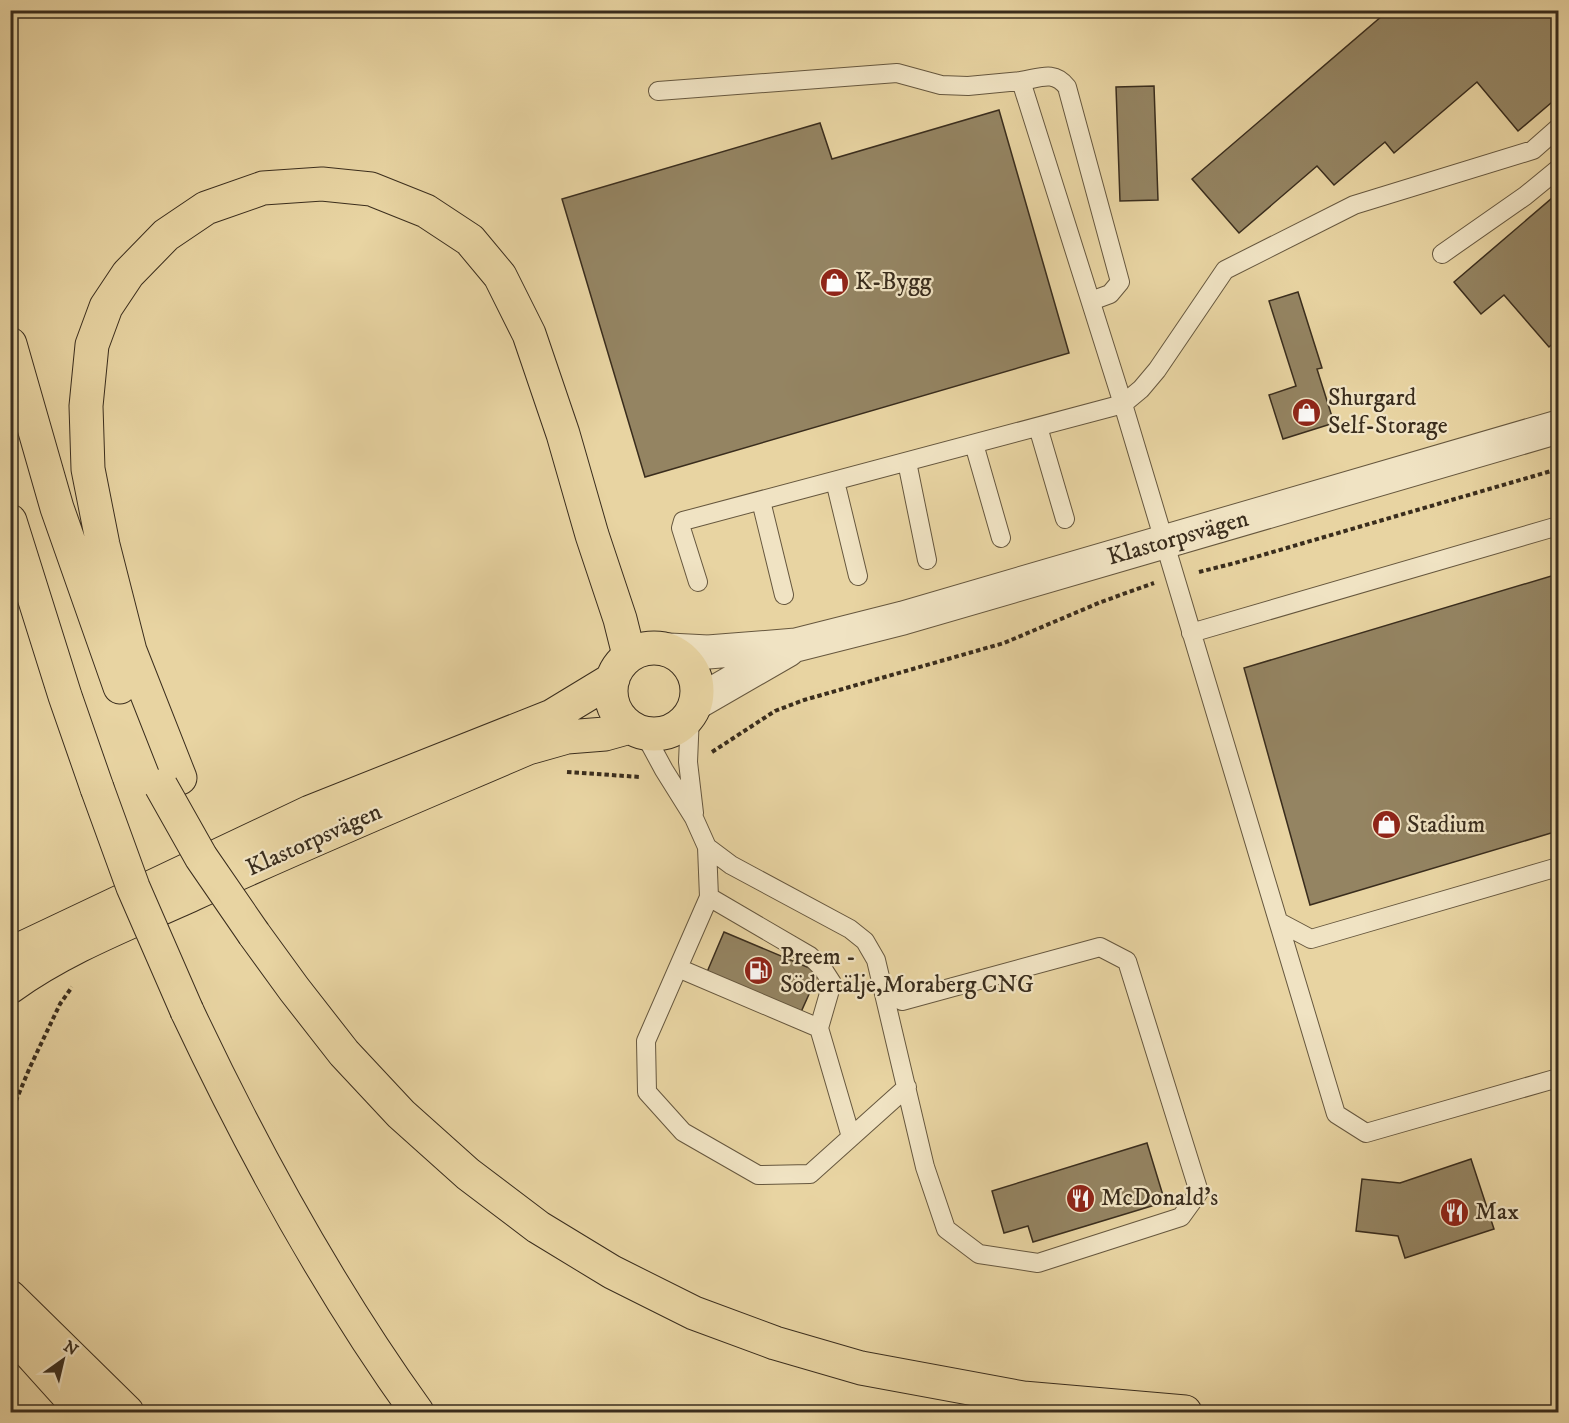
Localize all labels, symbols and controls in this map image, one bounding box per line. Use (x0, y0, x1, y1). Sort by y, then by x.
shop icon: K-Bygg (818, 266, 850, 298)
place label: K-Bygg (855, 267, 932, 297)
place label: Shurgard Self-Storage (1328, 383, 1448, 441)
shop icon: Shurgard Self-Storage (1291, 396, 1323, 428)
street label: Klastorpsvägen (1104, 503, 1252, 572)
street label: Klastorpsvägen (241, 797, 387, 883)
shop icon: Stadium (1370, 809, 1402, 841)
place label: Stadium (1407, 810, 1485, 840)
place label: Preem - Södertälje,Moraberg CNG (780, 942, 1034, 1000)
fuel station icon: Preem - Södertälje,Moraberg CNG (743, 955, 775, 987)
restaurant icon: McDonald's (1064, 1182, 1096, 1214)
place label: McDonald's (1101, 1183, 1218, 1213)
restaurant icon: Max (1438, 1196, 1470, 1228)
place label: Max (1475, 1197, 1519, 1227)
north arrow (33, 1330, 93, 1390)
text: N (60, 1336, 82, 1360)

